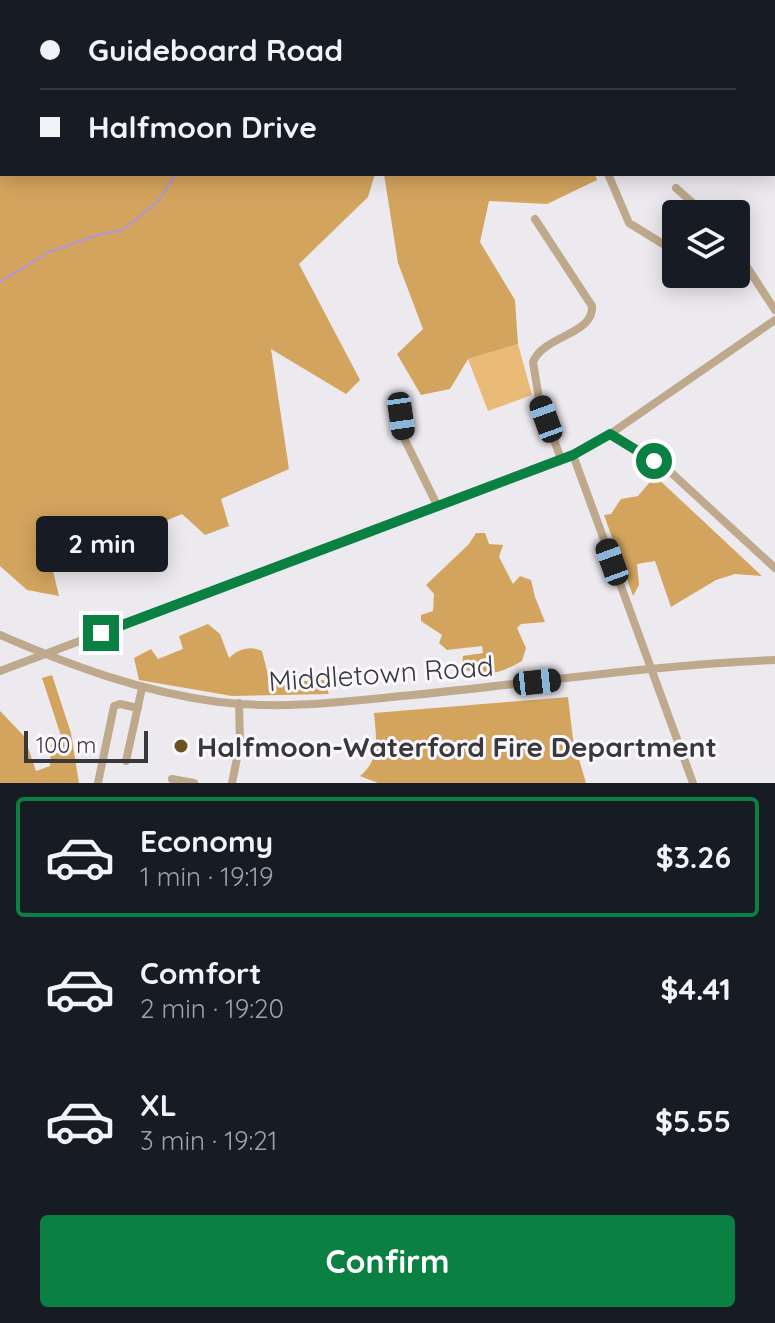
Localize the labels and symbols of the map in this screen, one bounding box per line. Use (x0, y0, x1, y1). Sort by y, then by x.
car (386, 391, 416, 441)
car (527, 392, 565, 446)
route start (636, 443, 672, 479)
callout: 2 min (35, 517, 167, 573)
car (593, 535, 631, 589)
route end (83, 615, 119, 651)
street label: Middletown Road (267, 648, 495, 698)
car (512, 668, 562, 696)
scale bar (24, 727, 148, 763)
place label: Halfmoon-Waterford Fire Department (197, 729, 717, 764)
marker: Halfmoon-Waterford Fire Department (172, 737, 190, 755)

